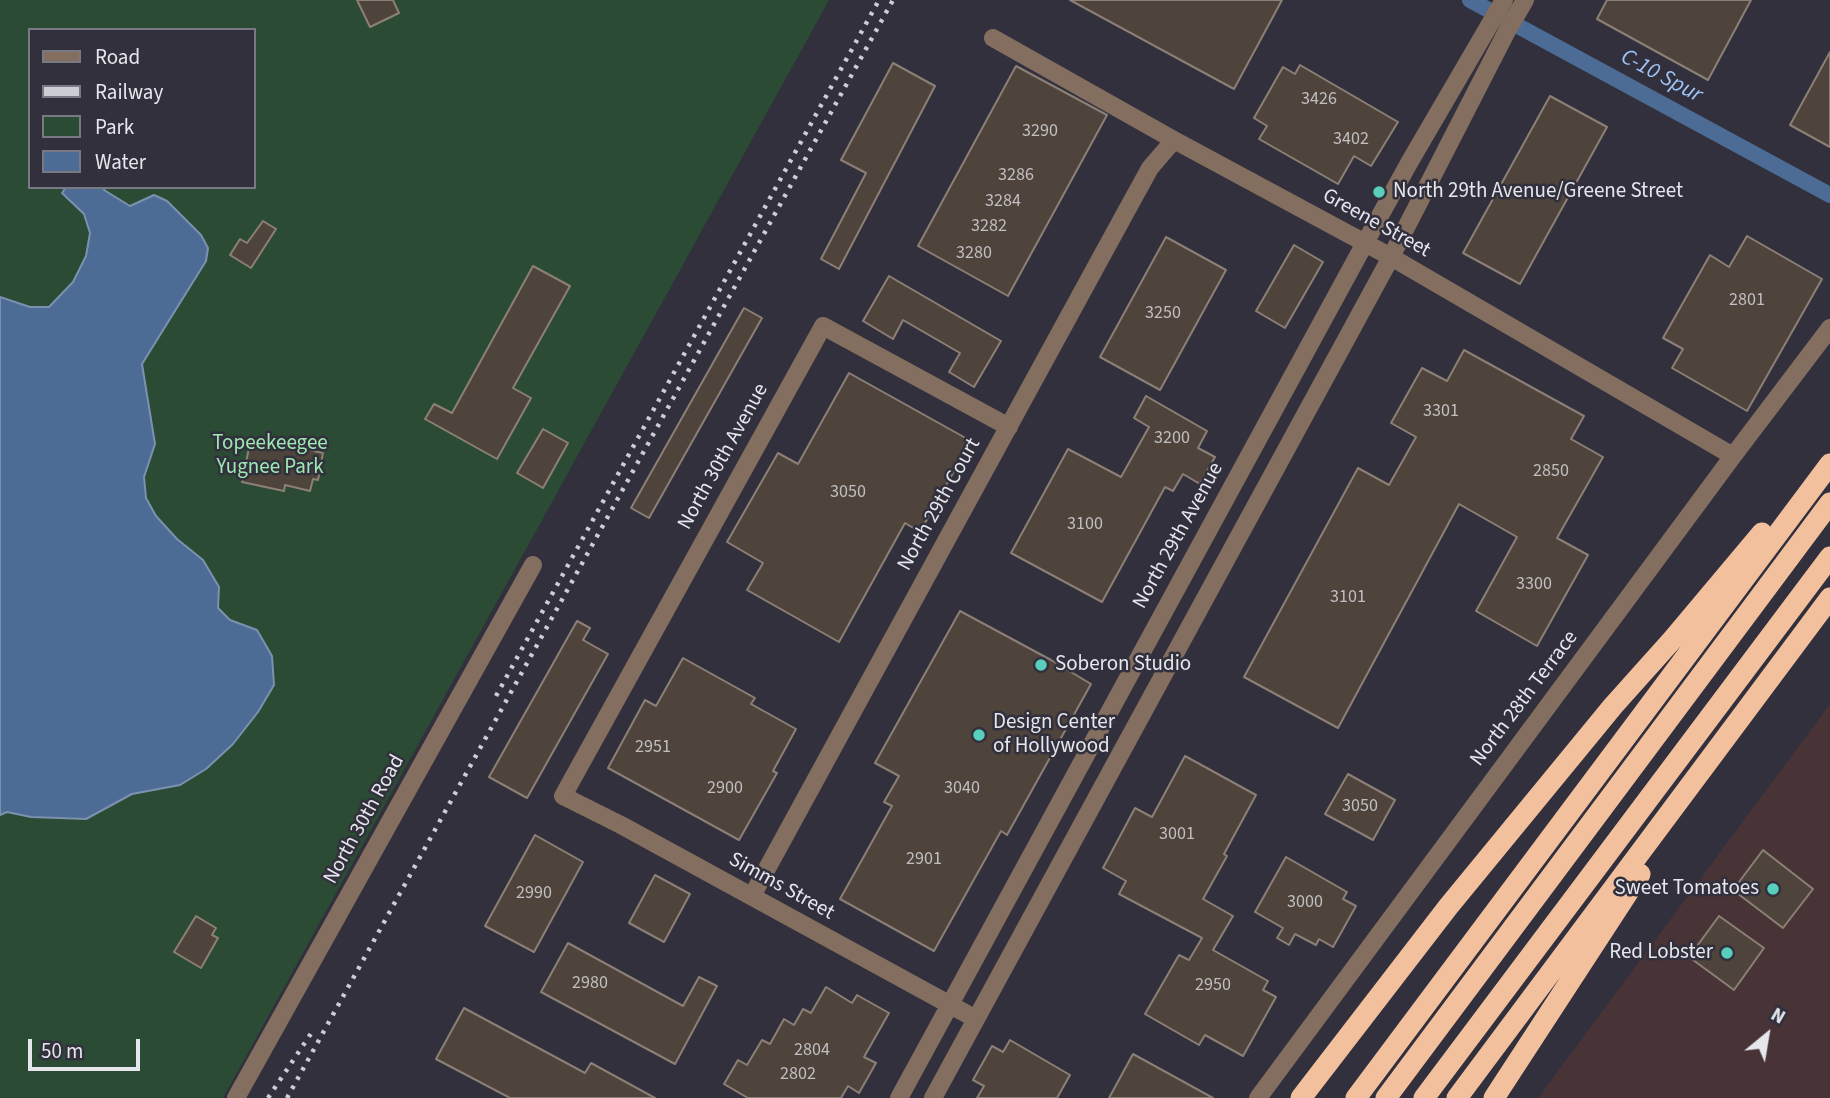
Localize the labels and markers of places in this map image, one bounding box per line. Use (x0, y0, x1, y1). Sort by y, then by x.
place label: North 29th Avenue/Greene Street (1393, 179, 1683, 205)
marker: North 29th Avenue/Greene Street (1371, 184, 1387, 200)
place label: Soberon Studio (1055, 652, 1191, 678)
marker: Soberon Studio (1033, 657, 1049, 673)
place label: Design Center of Hollywood (993, 710, 1115, 760)
marker: Design Center of Hollywood (971, 727, 987, 743)
place label: Sweet Tomatoes (1614, 876, 1759, 902)
marker: Sweet Tomatoes (1765, 881, 1781, 897)
place label: Red Lobster (1609, 940, 1713, 966)
marker: Red Lobster (1719, 945, 1735, 961)

